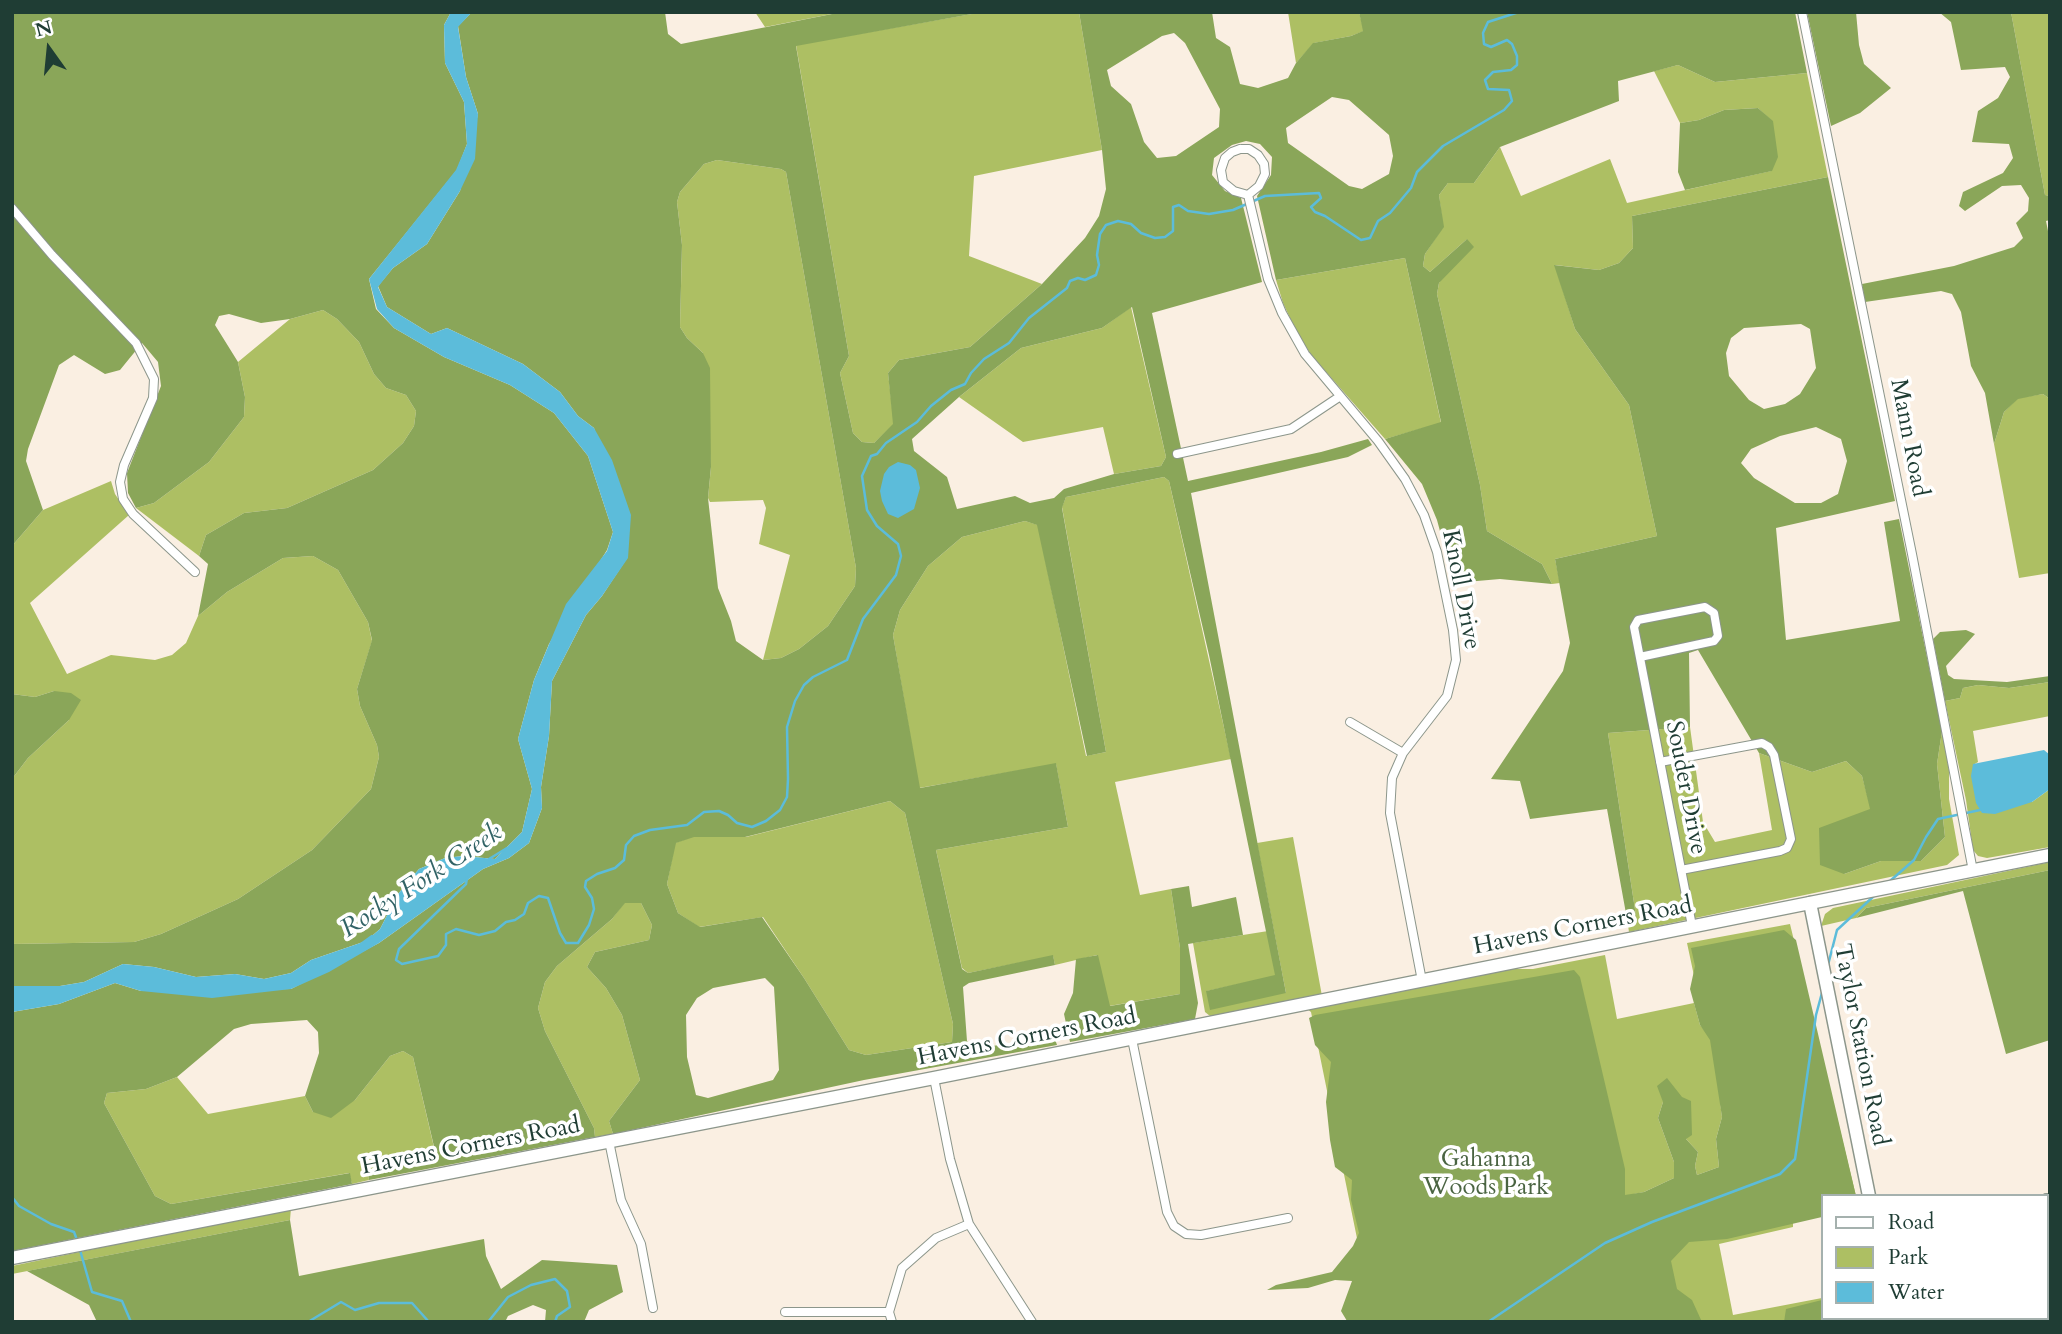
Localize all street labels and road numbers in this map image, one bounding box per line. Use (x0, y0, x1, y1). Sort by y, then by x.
street label: Mann Road (1882, 377, 1934, 499)
street label: Knoll Drive (1434, 528, 1486, 652)
street label: Souder Drive (1658, 719, 1712, 857)
street label: Havens Corners Road (1471, 892, 1695, 962)
street label: Taylor Station Road (1826, 942, 1894, 1148)
street label: Havens Corners Road (915, 1003, 1139, 1073)
street label: Havens Corners Road (359, 1112, 583, 1182)

